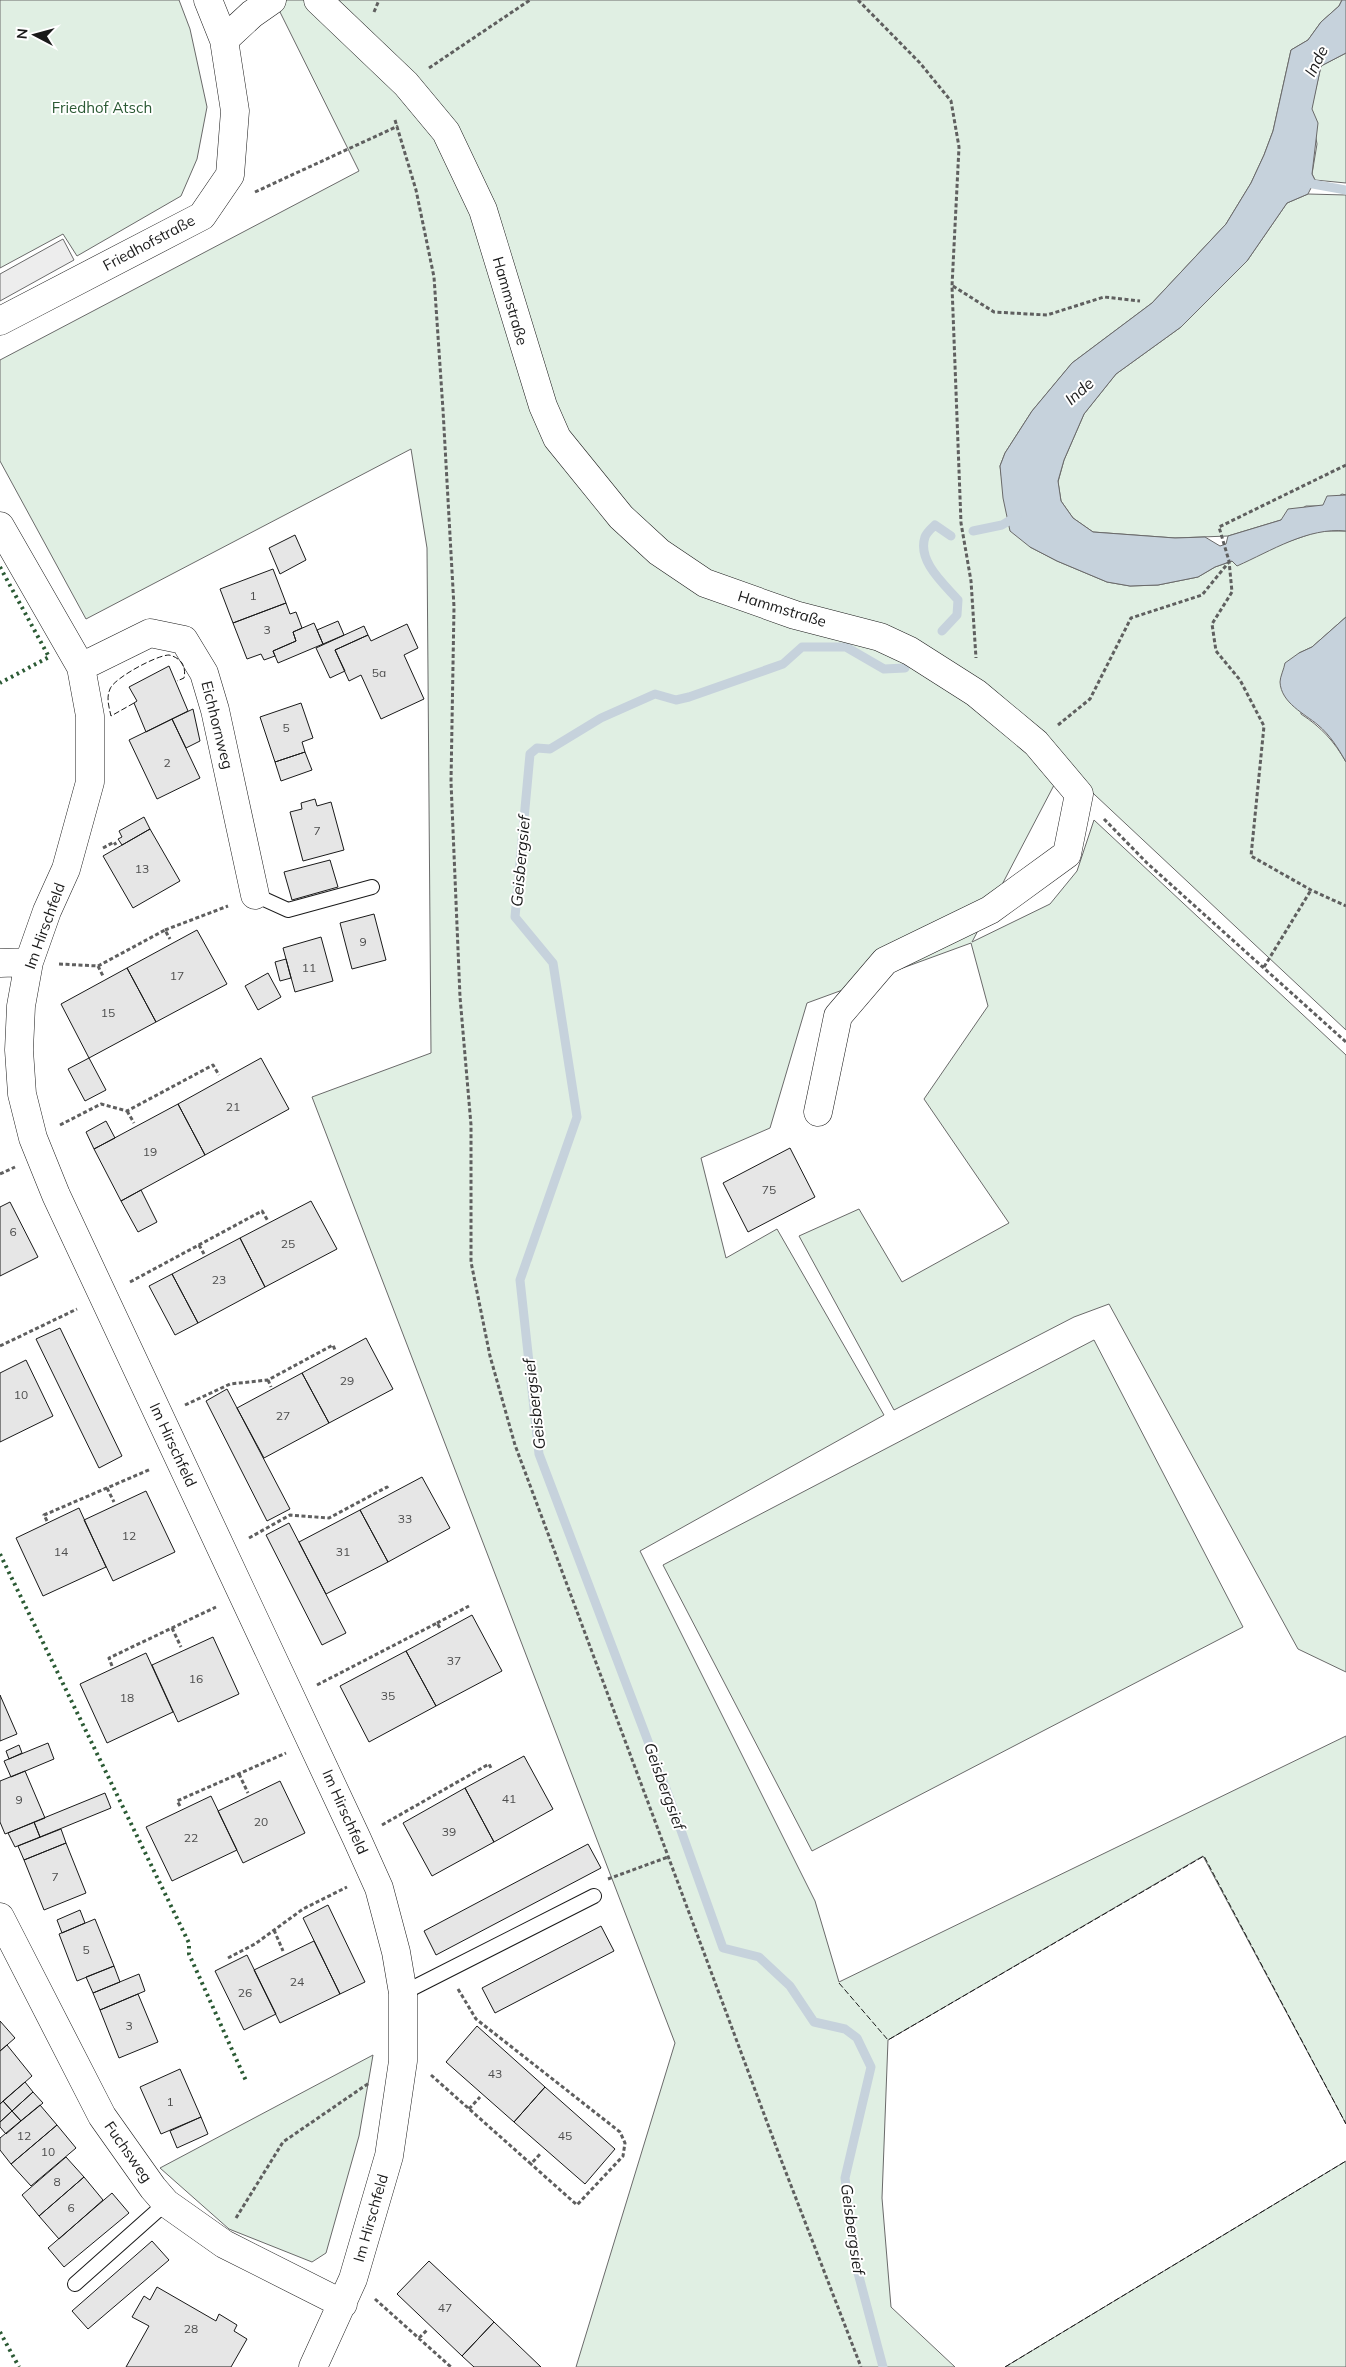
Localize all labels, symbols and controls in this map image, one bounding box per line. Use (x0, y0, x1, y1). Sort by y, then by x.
north arrow (10, 10, 60, 60)
text: N (13, 27, 32, 40)
water label: Inde (1300, 42, 1332, 80)
park label: Friedhof Atsch (52, 98, 152, 117)
street label: Friedhofstraße (100, 210, 198, 275)
street label: Hammstraße (489, 254, 532, 347)
water label: Inde (1060, 373, 1098, 409)
street label: Hammstraße (736, 586, 829, 631)
house number: 1 (249, 588, 257, 603)
house number: 3 (263, 622, 271, 637)
house number: 5a (372, 665, 386, 680)
street label: Eichhornweg (197, 679, 238, 771)
house number: 5 (282, 720, 290, 735)
house number: 2 (163, 755, 171, 770)
water label: Geisbergsief (506, 813, 534, 908)
house number: 7 (313, 823, 321, 838)
house number: 13 (135, 861, 149, 876)
street label: Im Hirschfeld (20, 880, 69, 972)
house number: 9 (359, 934, 367, 949)
house number: 11 (302, 960, 316, 975)
house number: 17 (170, 968, 184, 983)
house number: 15 (101, 1005, 115, 1020)
house number: 21 (226, 1099, 240, 1114)
house number: 19 (143, 1144, 157, 1159)
house number: 75 (762, 1182, 776, 1197)
house number: 6 (9, 1224, 17, 1239)
house number: 25 (281, 1236, 295, 1251)
house number: 23 (212, 1272, 226, 1287)
water label: Geisbergsief (518, 1356, 550, 1451)
house number: 29 (340, 1373, 354, 1388)
house number: 10 (14, 1387, 28, 1402)
street label: Im Hirschfeld (146, 1400, 201, 1490)
house number: 27 (276, 1408, 290, 1423)
house number: 33 (398, 1511, 412, 1526)
house number: 12 (122, 1528, 136, 1543)
house number: 14 (54, 1544, 68, 1559)
house number: 31 (336, 1544, 350, 1559)
house number: 37 (447, 1653, 461, 1668)
house number: 16 (189, 1671, 203, 1686)
house number: 35 (381, 1688, 395, 1703)
house number: 18 (120, 1690, 134, 1705)
water label: Geisbergsief (640, 1740, 691, 1834)
street label: Im Hirschfeld (318, 1767, 373, 1857)
house number: 41 (502, 1791, 516, 1806)
house number: 9 (15, 1792, 23, 1807)
house number: 20 (254, 1814, 268, 1829)
house number: 39 (442, 1824, 456, 1839)
house number: 22 (184, 1830, 198, 1845)
house number: 7 (51, 1869, 59, 1884)
house number: 5 (82, 1942, 90, 1957)
house number: 24 (290, 1974, 304, 1989)
house number: 26 (238, 1985, 252, 2000)
house number: 3 (125, 2018, 133, 2033)
house number: 43 (488, 2066, 502, 2081)
house number: 1 (166, 2094, 174, 2109)
street label: Fuchsweg (100, 2117, 156, 2186)
house number: 12 (17, 2128, 31, 2143)
house number: 45 (558, 2128, 572, 2143)
house number: 10 (41, 2144, 55, 2159)
street label: Im Hirschfeld (349, 2172, 392, 2264)
house number: 8 (53, 2174, 61, 2189)
water label: Geisbergsief (837, 2182, 870, 2277)
house number: 6 (67, 2200, 75, 2215)
house number: 47 (438, 2300, 452, 2315)
house number: 28 (184, 2321, 198, 2336)

